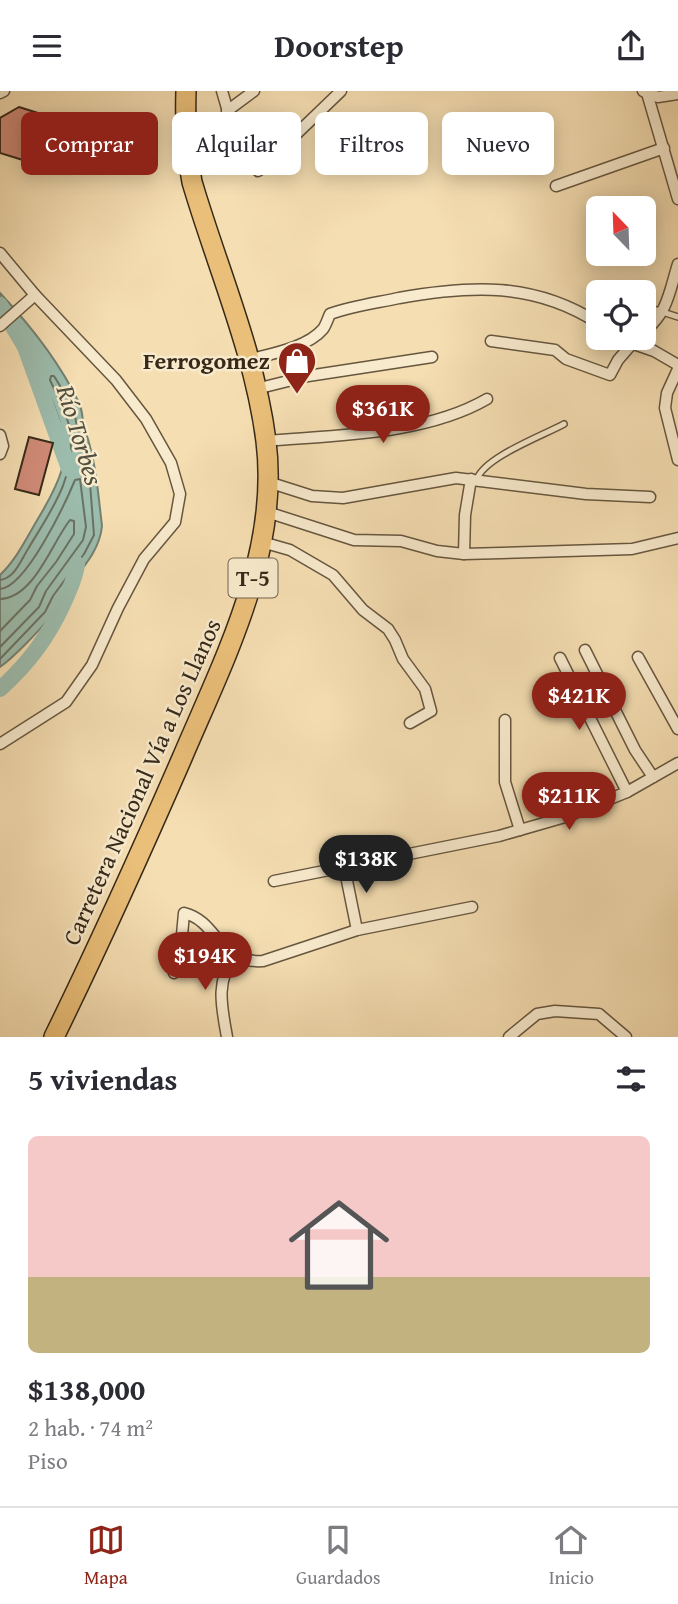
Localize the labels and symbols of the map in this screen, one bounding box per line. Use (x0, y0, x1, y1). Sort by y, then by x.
north arrow (586, 196, 656, 266)
shop icon: Ferrogomez (276, 340, 318, 395)
place label: Ferrogomez (143, 343, 270, 378)
water label: Río Torbes (46, 379, 114, 490)
pin: $361K (334, 385, 432, 445)
road number: T-5 (229, 558, 278, 597)
street label: Carretera Nacional Vía a Los Llanos (54, 613, 230, 951)
pin: $421K (530, 673, 628, 732)
pin: $211K (520, 773, 618, 832)
pin: $138K (317, 835, 415, 895)
pin: $194K (156, 933, 254, 992)

